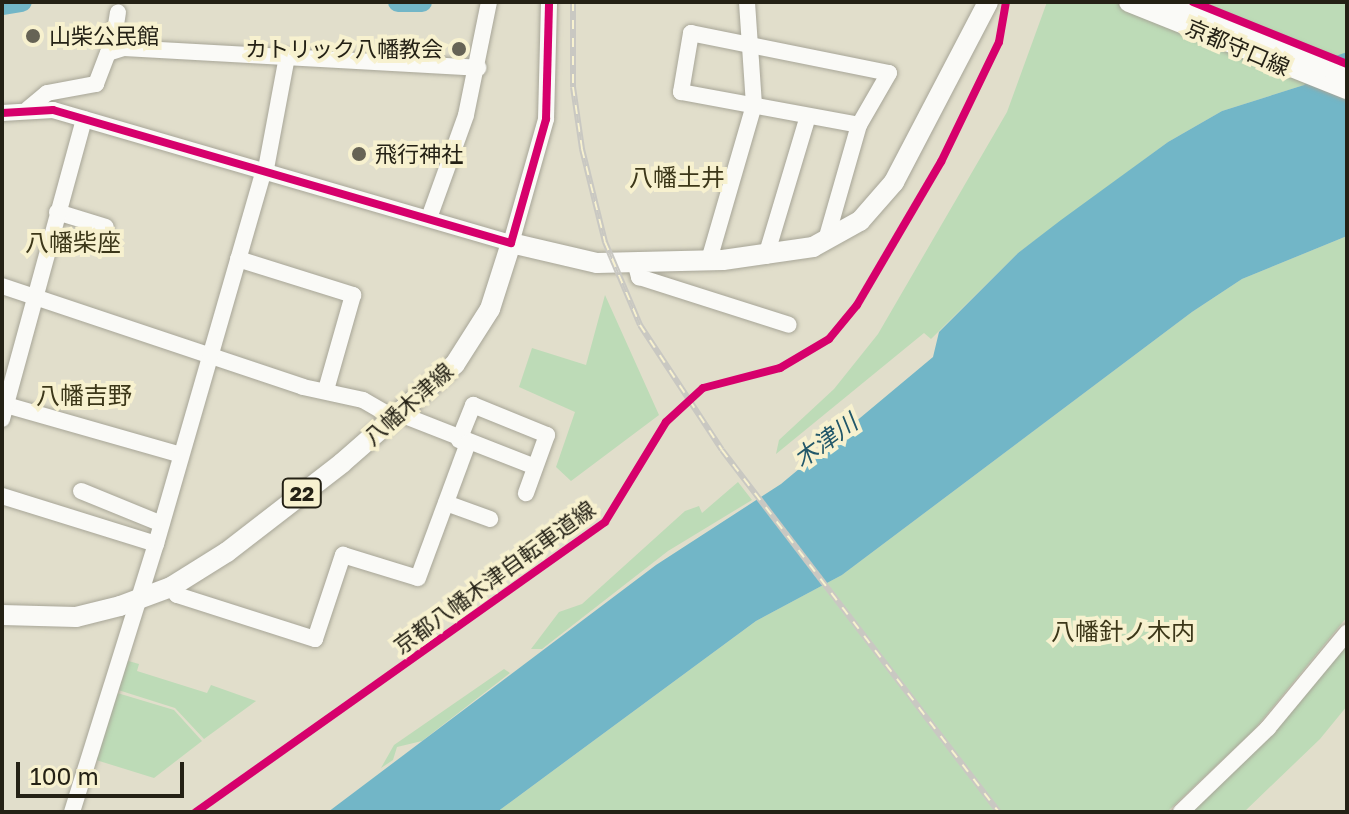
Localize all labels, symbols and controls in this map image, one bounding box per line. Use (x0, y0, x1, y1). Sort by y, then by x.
street label: 京都守口線 (1182, 13, 1294, 81)
place label: 山柴公民館 (49, 23, 159, 49)
marker: 山柴公民館 (24, 27, 42, 45)
place label: カトリック八幡教会 (245, 36, 443, 62)
marker: カトリック八幡教会 (450, 40, 468, 58)
place label: 飛行神社 (375, 141, 463, 167)
marker: 飛行神社 (350, 145, 368, 163)
district label: 八幡土井 (629, 163, 725, 191)
district label: 八幡柴座 (25, 228, 121, 256)
street label: 八幡木津線 (358, 357, 458, 451)
district label: 八幡吉野 (36, 381, 132, 409)
water label: 木津川 (787, 407, 863, 473)
road number: 22 (280, 477, 324, 509)
street label: 京都八幡木津自転車道線 (388, 495, 600, 659)
district label: 八幡針ノ木内 (1051, 617, 1195, 645)
scale bar (20, 746, 188, 796)
text: 100 m (30, 761, 99, 790)

